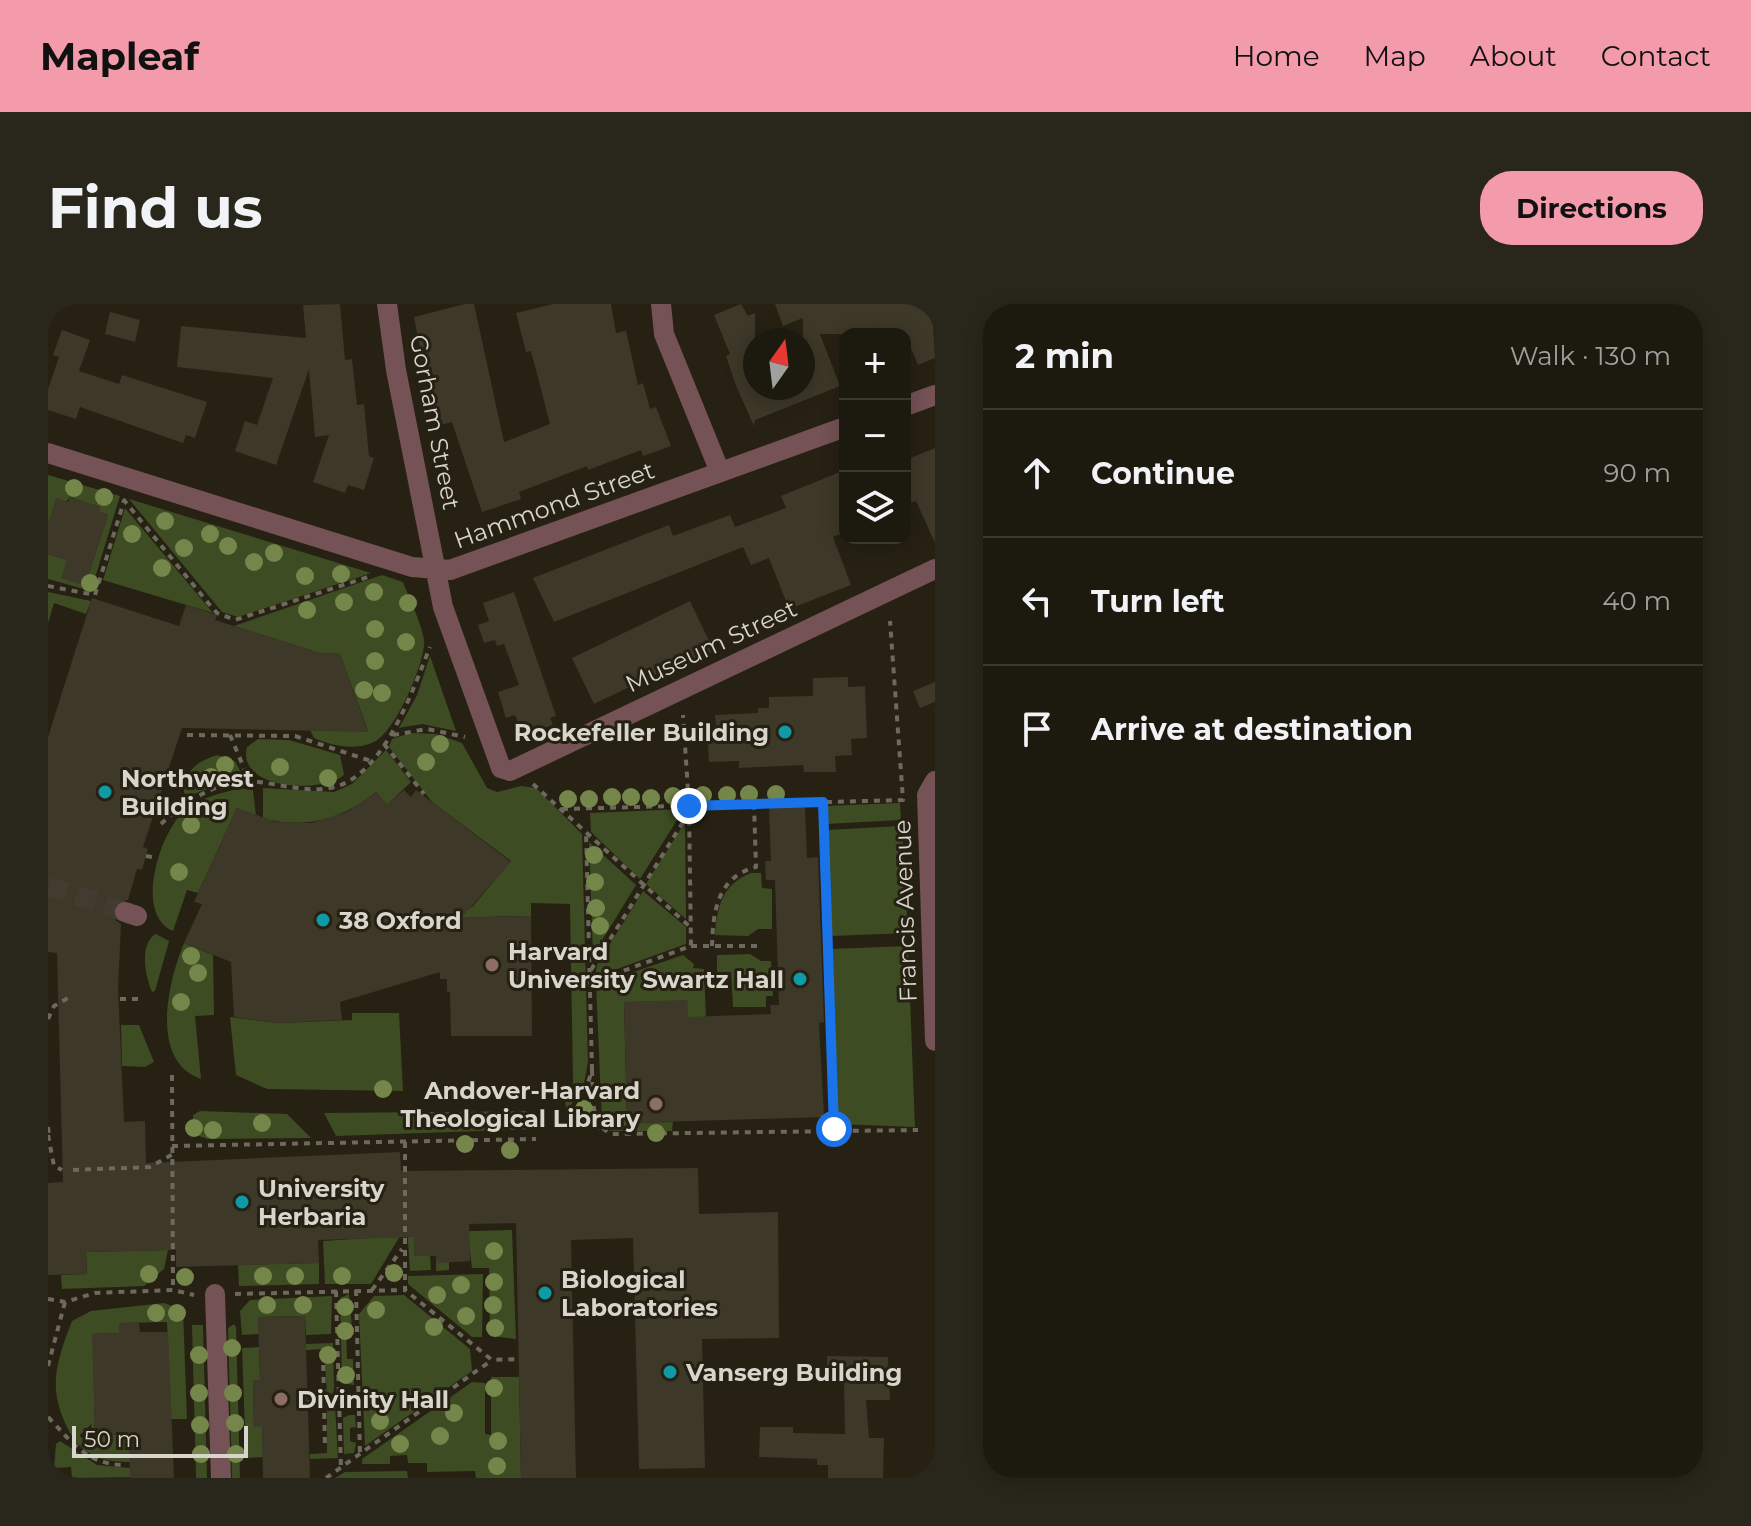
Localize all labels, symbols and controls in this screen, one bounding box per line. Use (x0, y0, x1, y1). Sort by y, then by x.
text: Mapleaf (40, 33, 199, 80)
text: Home (1233, 39, 1320, 73)
text: Map (1364, 39, 1426, 73)
text: About (1470, 39, 1557, 73)
text: Contact (1601, 39, 1711, 73)
button: Directions (1480, 171, 1703, 245)
text: Find us (48, 174, 262, 242)
north arrow (743, 328, 815, 400)
map controls (839, 328, 911, 544)
button: + (839, 328, 911, 400)
street label: Gorham Street (404, 332, 466, 512)
text: 2 min (1015, 335, 1114, 377)
text: Walk · 130 m (1510, 340, 1671, 372)
button: − (839, 400, 911, 472)
icon: ahead (1015, 451, 1059, 495)
street label: Hammond Street (450, 455, 658, 555)
text: Continue (1091, 455, 1235, 492)
text: 90 m (1604, 457, 1671, 489)
button: layers (839, 472, 911, 544)
icon: left (1015, 579, 1059, 623)
text: Turn left (1091, 583, 1224, 620)
text: 40 m (1602, 585, 1671, 617)
street label: Museum Street (621, 594, 802, 698)
icon: arrive (1015, 707, 1059, 751)
text: Arrive at destination (1091, 711, 1413, 748)
place label: Rockefeller Building (514, 718, 769, 747)
marker: Rockefeller Building (776, 723, 794, 741)
place label: Northwest Building (121, 764, 255, 821)
marker: Northwest Building (96, 783, 114, 801)
route end (671, 788, 707, 824)
street label: Francis Avenue (887, 819, 923, 1003)
place label: 38 Oxford (338, 906, 462, 935)
marker: 38 Oxford (314, 911, 332, 929)
place label: Harvard University (508, 937, 635, 994)
marker: Harvard University (483, 956, 501, 974)
place label: Swartz Hall (643, 965, 784, 994)
marker: Swartz Hall (791, 970, 809, 988)
place label: Andover-Harvard Theological Library (400, 1076, 641, 1133)
marker: Andover-Harvard Theological Library (647, 1095, 665, 1113)
route start (816, 1111, 852, 1147)
place label: University Herbaria (258, 1174, 385, 1231)
marker: University Herbaria (233, 1193, 251, 1211)
place label: Biological Laboratories (561, 1265, 718, 1322)
marker: Biological Laboratories (536, 1284, 554, 1302)
place label: Vanserg Building (685, 1358, 902, 1387)
marker: Vanserg Building (661, 1363, 679, 1381)
place label: Divinity Hall (297, 1385, 449, 1414)
marker: Divinity Hall (272, 1390, 290, 1408)
scale bar (72, 1422, 248, 1458)
text: 50 m (84, 1426, 140, 1453)

